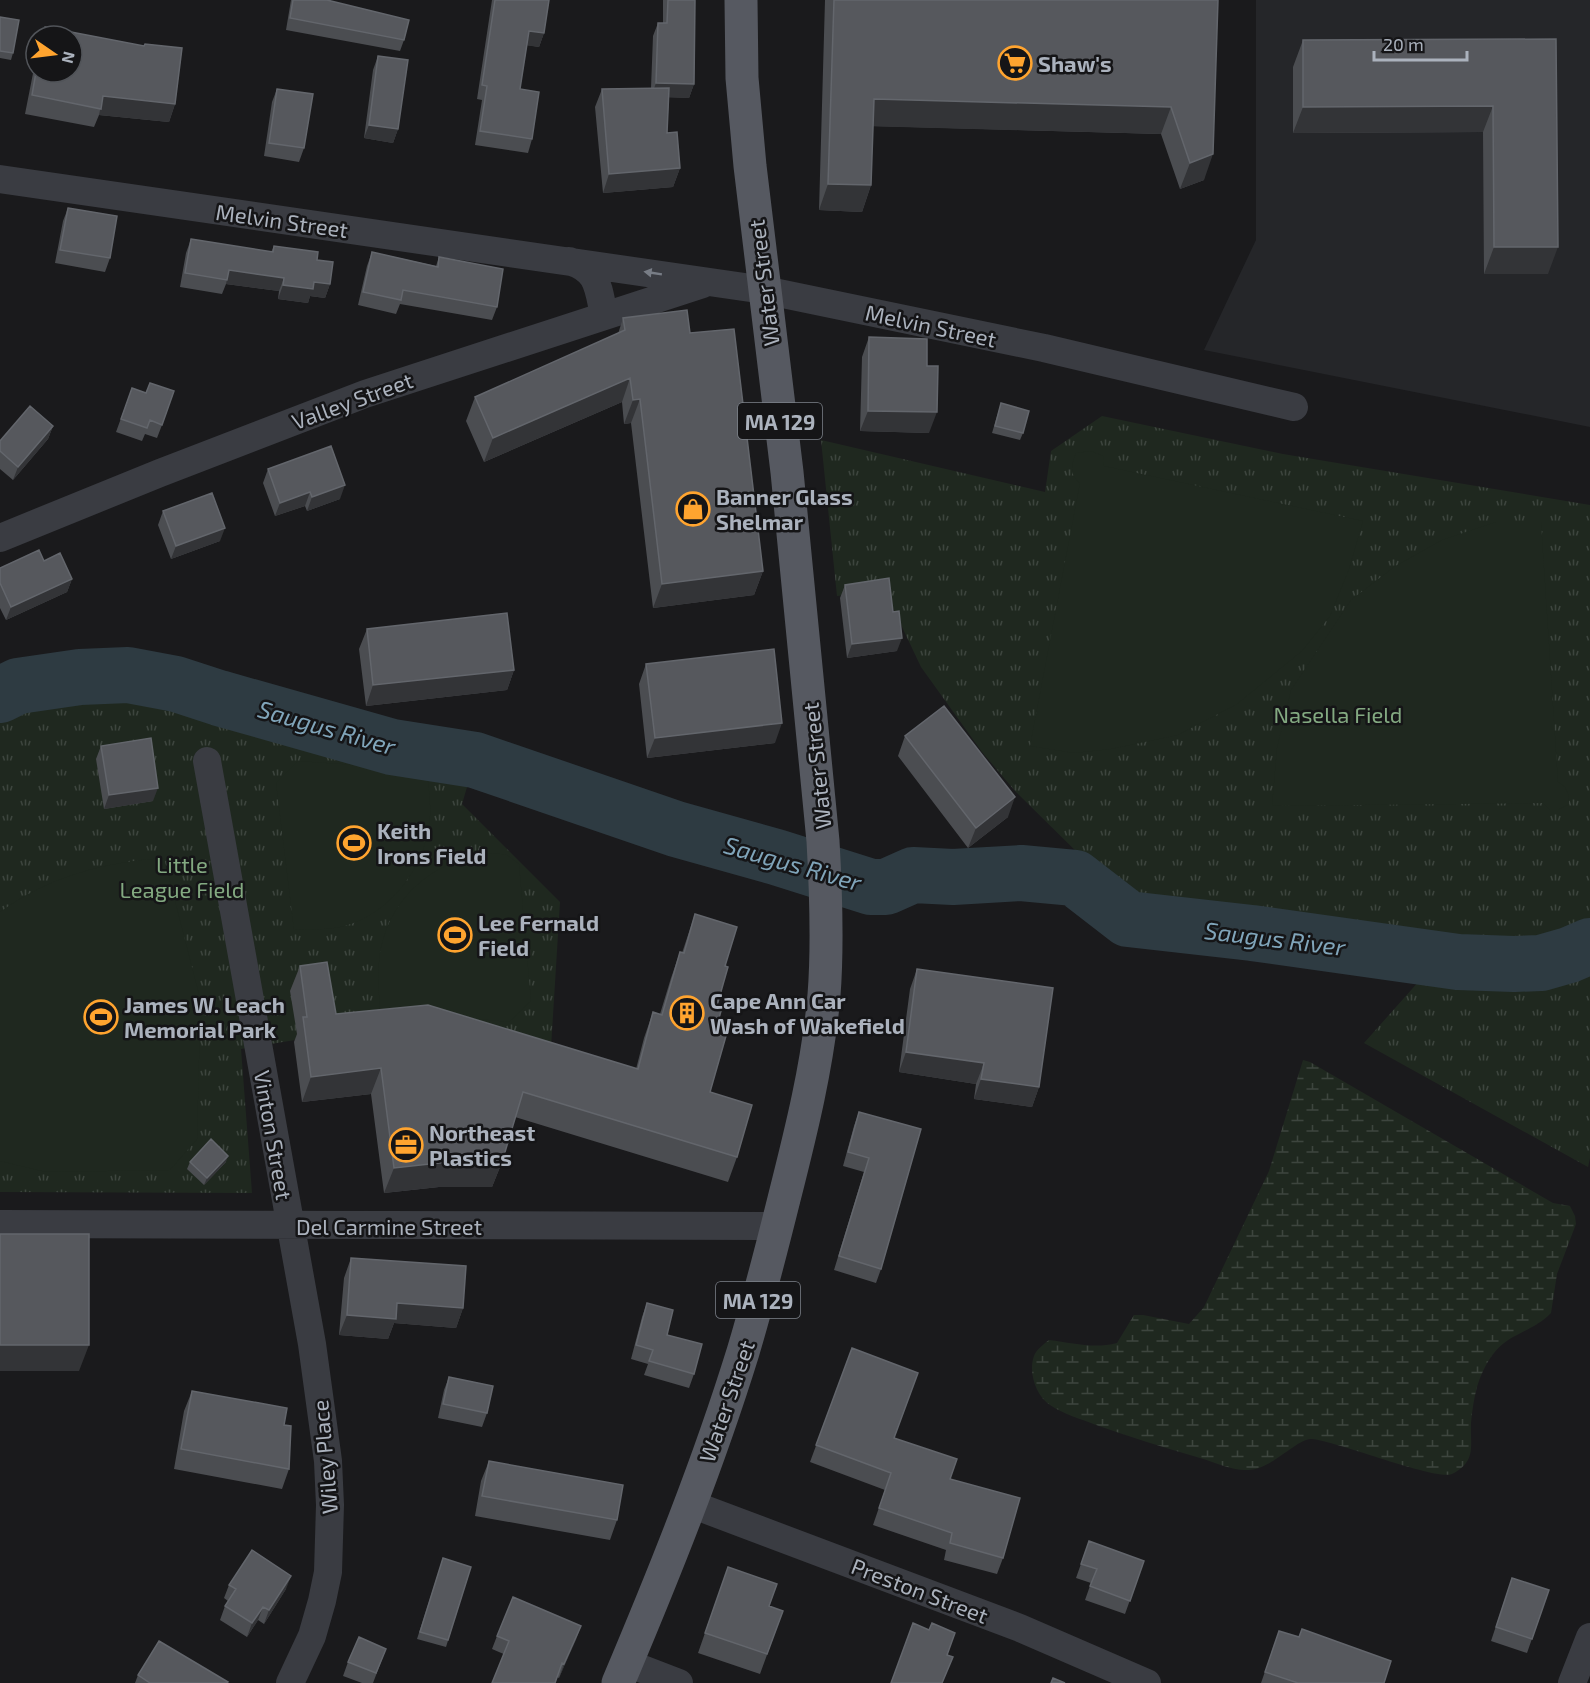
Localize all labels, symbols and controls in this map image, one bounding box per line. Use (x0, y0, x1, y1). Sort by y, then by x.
north arrow (24, 24, 84, 84)
scale bar (1374, 24, 1467, 62)
text: 20 m (1383, 33, 1424, 55)
supermarket icon: Shaw's (997, 45, 1033, 81)
text: N (58, 50, 80, 66)
place label: Shaw's (1038, 50, 1112, 76)
street label: Melvin Street (214, 198, 350, 242)
street label: Water Street (742, 218, 784, 348)
one-way arrow (643, 268, 662, 277)
street label: Melvin Street (863, 298, 999, 352)
street label: Valley Street (288, 366, 416, 434)
road number: MA 129 (738, 403, 822, 439)
place label: Banner Glass Shelmar (716, 483, 853, 534)
shop icon: Banner Glass Shelmar (675, 491, 711, 527)
water label: Saugus River (255, 694, 399, 761)
street label: Water Street (796, 701, 836, 831)
park label: Nasella Field (1274, 701, 1402, 727)
place label: Keith Irons Field (377, 817, 486, 868)
sports icon: Keith Irons Field (336, 825, 372, 861)
water label: Saugus River (721, 830, 865, 897)
park label: Little League Field (120, 851, 244, 902)
place label: Lee Fernald Field (478, 909, 599, 960)
water label: Saugus River (1203, 915, 1347, 961)
sports icon: Lee Fernald Field (437, 917, 473, 953)
place label: Cape Ann Car Wash of Wakefield (710, 987, 905, 1038)
place label: James W. Leach Memorial Park (124, 991, 285, 1042)
building icon: Cape Ann Car Wash of Wakefield (669, 995, 705, 1031)
sports icon: James W. Leach Memorial Park (83, 999, 119, 1035)
street label: Vinton Street (250, 1068, 298, 1202)
place label: Northeast Plastics (429, 1119, 535, 1170)
office icon: Northeast Plastics (388, 1127, 424, 1163)
street label: Del Carmine Street (296, 1213, 482, 1239)
road number: MA 129 (716, 1282, 800, 1318)
street label: Water Street (693, 1337, 759, 1465)
street label: Wiley Place (306, 1399, 342, 1515)
street label: Preston Street (848, 1552, 992, 1628)

